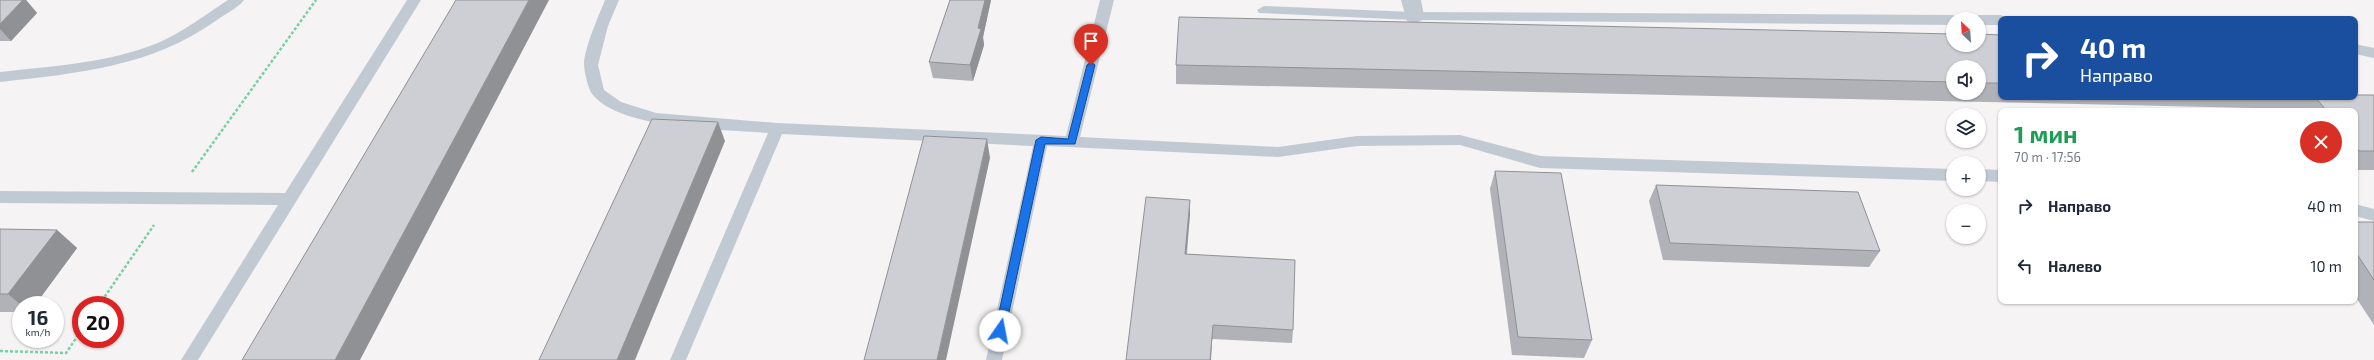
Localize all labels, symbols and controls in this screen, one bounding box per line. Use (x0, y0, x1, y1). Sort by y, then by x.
north arrow (1946, 12, 1986, 52)
map controls (1946, 12, 1986, 244)
pin (1074, 24, 1108, 65)
icon: arrive (1080, 30, 1102, 52)
text: 40 m (2080, 30, 2146, 64)
icon: right (2014, 32, 2066, 84)
button: sound (1946, 60, 1986, 100)
text: Направо (2080, 64, 2153, 86)
button: layers (1946, 108, 1986, 148)
text: 1 мин (2014, 119, 2078, 148)
button: close (2300, 121, 2342, 163)
text: 70 m · 17:56 (2014, 149, 2081, 165)
button: + (1946, 156, 1986, 196)
icon: right (2014, 195, 2036, 217)
text: Направо (2048, 197, 2111, 215)
text: 40 m (2307, 197, 2342, 215)
button: − (1946, 204, 1986, 244)
icon: left (2014, 255, 2036, 277)
text: Налево (2048, 257, 2102, 275)
text: 10 m (2310, 257, 2342, 275)
speed limit sign: 20 (72, 296, 124, 348)
text: 16 (28, 305, 48, 329)
position arrow (979, 310, 1021, 352)
text: km/h (26, 326, 50, 338)

